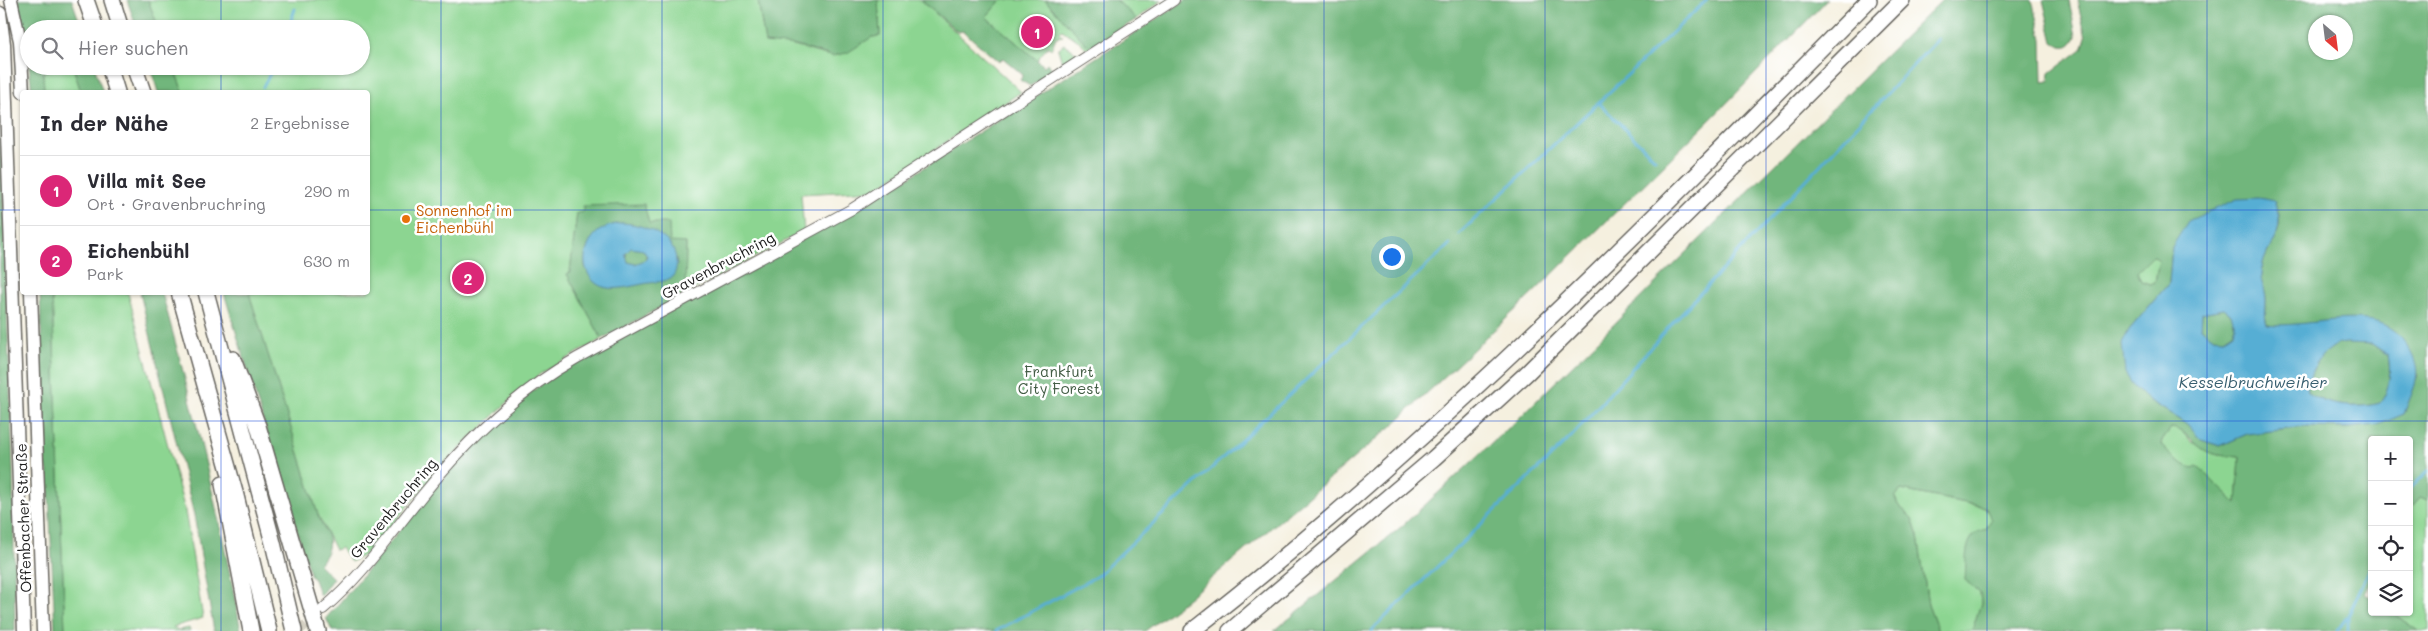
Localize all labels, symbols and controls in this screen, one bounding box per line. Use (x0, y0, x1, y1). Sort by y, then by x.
pin: 1 (1021, 13, 1053, 51)
north arrow (2308, 15, 2353, 60)
search box (20, 20, 370, 75)
icon: search (38, 34, 66, 62)
text: Hier suchen (78, 35, 189, 60)
text: In der Nähe (40, 109, 168, 136)
text: 2 Ergebnisse (250, 112, 350, 133)
text: Villa mit See (87, 168, 206, 193)
text: 1 (52, 180, 60, 201)
text: 290 m (304, 180, 350, 201)
text: Ort · Gravenbruchring (87, 193, 266, 214)
place label: Sonnenhof im Eichenbühl (416, 200, 512, 237)
marker: Sonnenhof im Eichenbühl (400, 213, 412, 225)
street label: Gravenbruchring (658, 227, 778, 303)
text: Eichenbühl (87, 238, 189, 263)
your location (1379, 244, 1405, 270)
text: 2 (52, 250, 60, 271)
text: 630 m (303, 250, 350, 271)
pin: 2 (452, 259, 484, 297)
text: Park (87, 263, 123, 284)
park label: Frankfurt City Forest (1018, 361, 1100, 398)
water label: Kesselbruchweiher (2179, 371, 2327, 392)
map controls (2368, 436, 2413, 616)
button: + (2368, 436, 2413, 481)
street label: Offenbacher Straße (10, 443, 36, 593)
street label: Gravenbruchring (345, 453, 441, 562)
button: − (2368, 481, 2413, 526)
button: locate (2368, 526, 2413, 571)
button: layers (2368, 571, 2413, 616)

